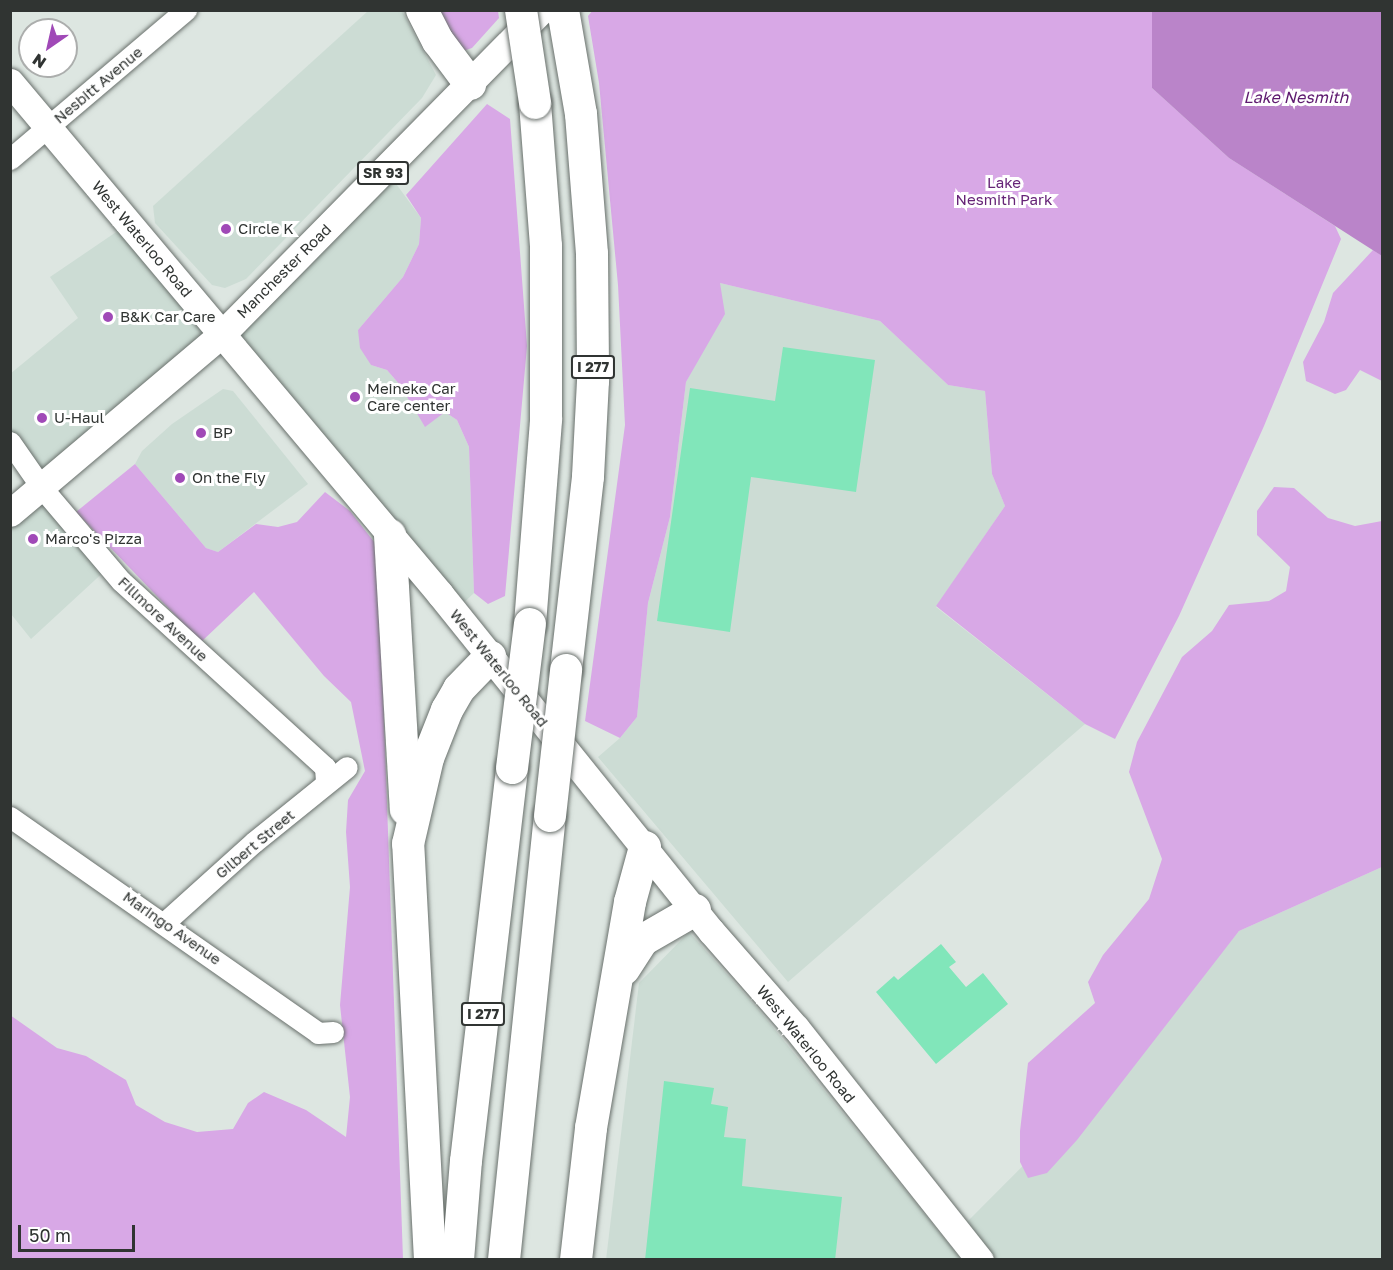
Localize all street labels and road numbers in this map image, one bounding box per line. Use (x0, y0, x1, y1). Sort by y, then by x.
street label: Nesbitt Avenue (50, 43, 146, 127)
road number: SR 93 (356, 162, 410, 184)
street label: West Waterloo Road (88, 177, 196, 301)
street label: Manchester Road (233, 220, 335, 322)
road number: I 277 (570, 356, 616, 378)
street label: Fillmore Avenue (114, 573, 212, 665)
street label: West Waterloo Road (446, 606, 552, 730)
street label: Gilbert Street (212, 806, 298, 882)
street label: Maringo Avenue (120, 888, 224, 968)
street label: West Waterloo Road (753, 982, 859, 1106)
road number: I 277 (460, 1003, 506, 1025)

